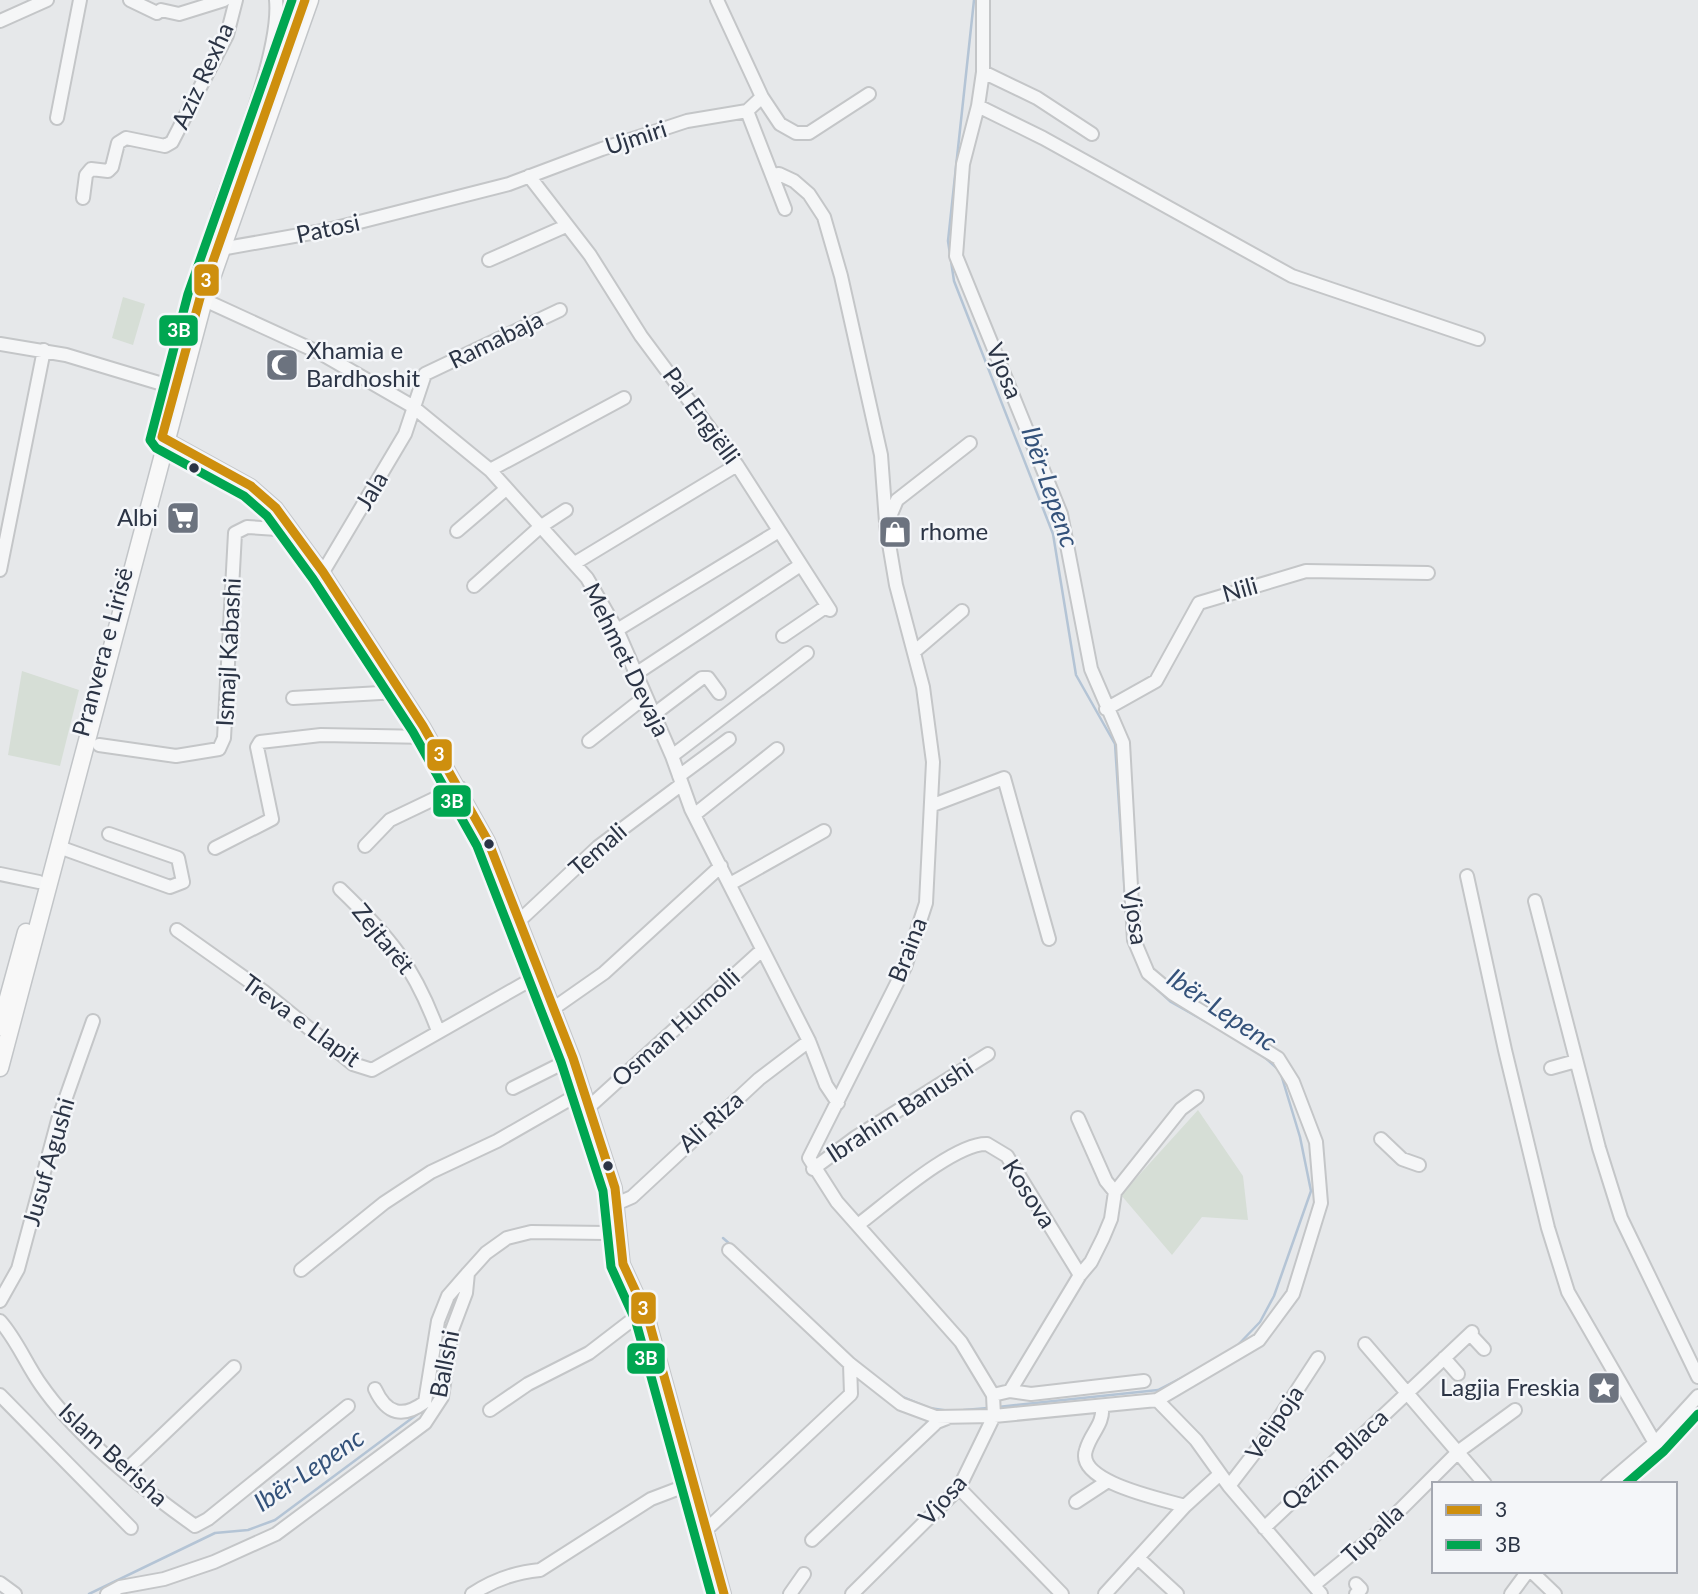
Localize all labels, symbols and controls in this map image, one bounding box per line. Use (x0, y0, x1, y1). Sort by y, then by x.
street label: Aziz Rexha (164, 18, 239, 133)
street label: Ujmiri (601, 113, 670, 160)
street label: Patosi (293, 207, 362, 248)
line badge: 3 (193, 263, 220, 297)
text: 3 (200, 268, 212, 291)
street label: Ramabaja (443, 303, 547, 374)
line badge: 3B (158, 314, 199, 347)
text: 3B (167, 318, 191, 341)
place label: Xhamia e Bardhoshit (306, 335, 421, 392)
street label: Vjosa (981, 338, 1030, 403)
mosque icon: Xhamia e Bardhoshit (263, 346, 301, 384)
street label: Pal Engjëlli (657, 361, 747, 469)
water label: Ibër-Lepenc (1015, 422, 1087, 552)
unlabelled marker (187, 461, 201, 475)
street label: Jala (348, 466, 393, 514)
supermarket icon: Albi (164, 499, 202, 537)
place label: Albi (117, 502, 158, 531)
shop icon: rhome (876, 513, 914, 551)
place label: rhome (920, 516, 988, 545)
street label: Pranvera e Lirisë (65, 564, 138, 739)
street label: Nili (1219, 570, 1261, 607)
street label: Ismajl Kabashi (209, 577, 246, 727)
street label: Mehmet Devaja (578, 578, 677, 741)
line badge: 3 (426, 738, 453, 772)
text: 3 (433, 742, 445, 765)
line badge: 3B (432, 784, 472, 818)
text: 3B (440, 789, 464, 812)
street label: Temali (562, 816, 632, 882)
unlabelled marker (482, 837, 496, 851)
street label: Vjosa (1118, 885, 1155, 946)
street label: Zejtarët (347, 897, 422, 979)
street label: Braina (881, 913, 932, 986)
water label: Ibër-Lepenc (1161, 961, 1284, 1058)
street label: Osman Humolli (605, 962, 745, 1092)
street label: Treva e Llapit (237, 967, 367, 1073)
street label: Ibrahim Banushi (820, 1052, 978, 1168)
street label: Ali Riza (672, 1084, 748, 1157)
street label: Jusuf Agushi (15, 1094, 80, 1229)
street label: Kosova (997, 1153, 1063, 1233)
unlabelled marker (601, 1159, 615, 1173)
line badge: 3 (630, 1291, 657, 1325)
text: 3 (637, 1296, 649, 1319)
street label: Ballshi (423, 1328, 464, 1400)
line badge: 3B (626, 1342, 666, 1375)
text: 3B (634, 1346, 658, 1369)
place icon: Lagjia Freskia (1585, 1369, 1623, 1407)
place label: Lagjia Freskia (1440, 1372, 1580, 1401)
street label: Velipoja (1238, 1380, 1309, 1465)
street label: Islam Berisha (54, 1396, 175, 1512)
street label: Qazim Bllaca (1275, 1402, 1393, 1516)
water label: Ibër-Lepenc (247, 1421, 370, 1518)
street label: Vjosa (912, 1468, 972, 1530)
legend (1432, 1482, 1677, 1573)
text: 3 (1495, 1496, 1507, 1521)
street label: Tupalla (1335, 1497, 1409, 1569)
text: 3B (1495, 1531, 1521, 1556)

